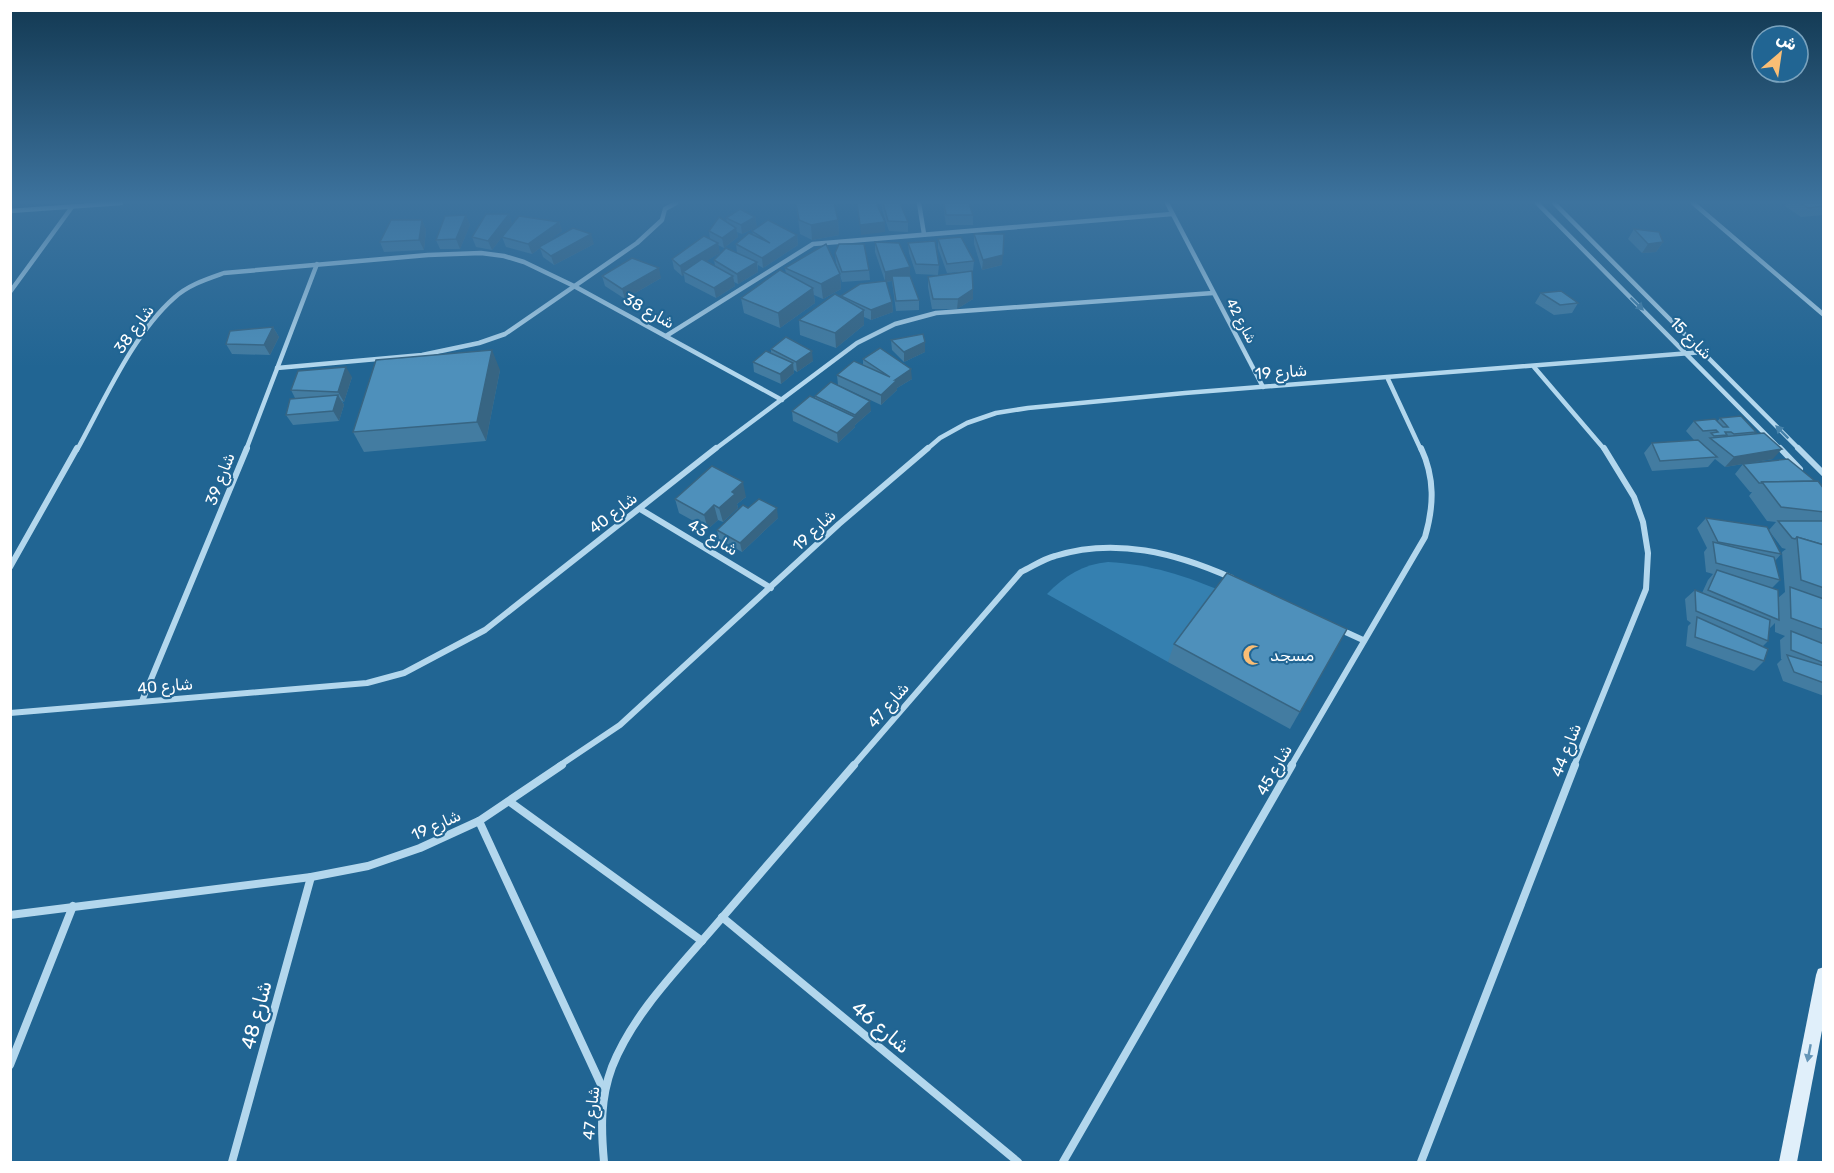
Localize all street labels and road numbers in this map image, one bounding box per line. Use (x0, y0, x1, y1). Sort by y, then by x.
street label: شارع 38 (619, 289, 678, 335)
street label: شارع 42 (1220, 296, 1260, 347)
street label: شارع 38 (110, 301, 160, 358)
street label: شارع 15 (1664, 313, 1716, 365)
street label: شارع 19 (1254, 361, 1308, 385)
street label: شارع 39 (201, 450, 241, 509)
street label: شارع 40 (585, 488, 642, 539)
street label: شارع 19 (788, 505, 841, 556)
street label: شارع 43 (683, 515, 742, 561)
street label: شارع 40 (136, 674, 194, 700)
street label: شارع 47 (863, 678, 914, 733)
street label: شارع 44 (1547, 721, 1587, 780)
street label: شارع 45 (1252, 741, 1298, 800)
street label: شارع 19 (408, 806, 465, 846)
street label: شارع 48 (235, 978, 279, 1052)
street label: شارع 46 (845, 996, 915, 1060)
street label: شارع 47 (579, 1085, 605, 1141)

